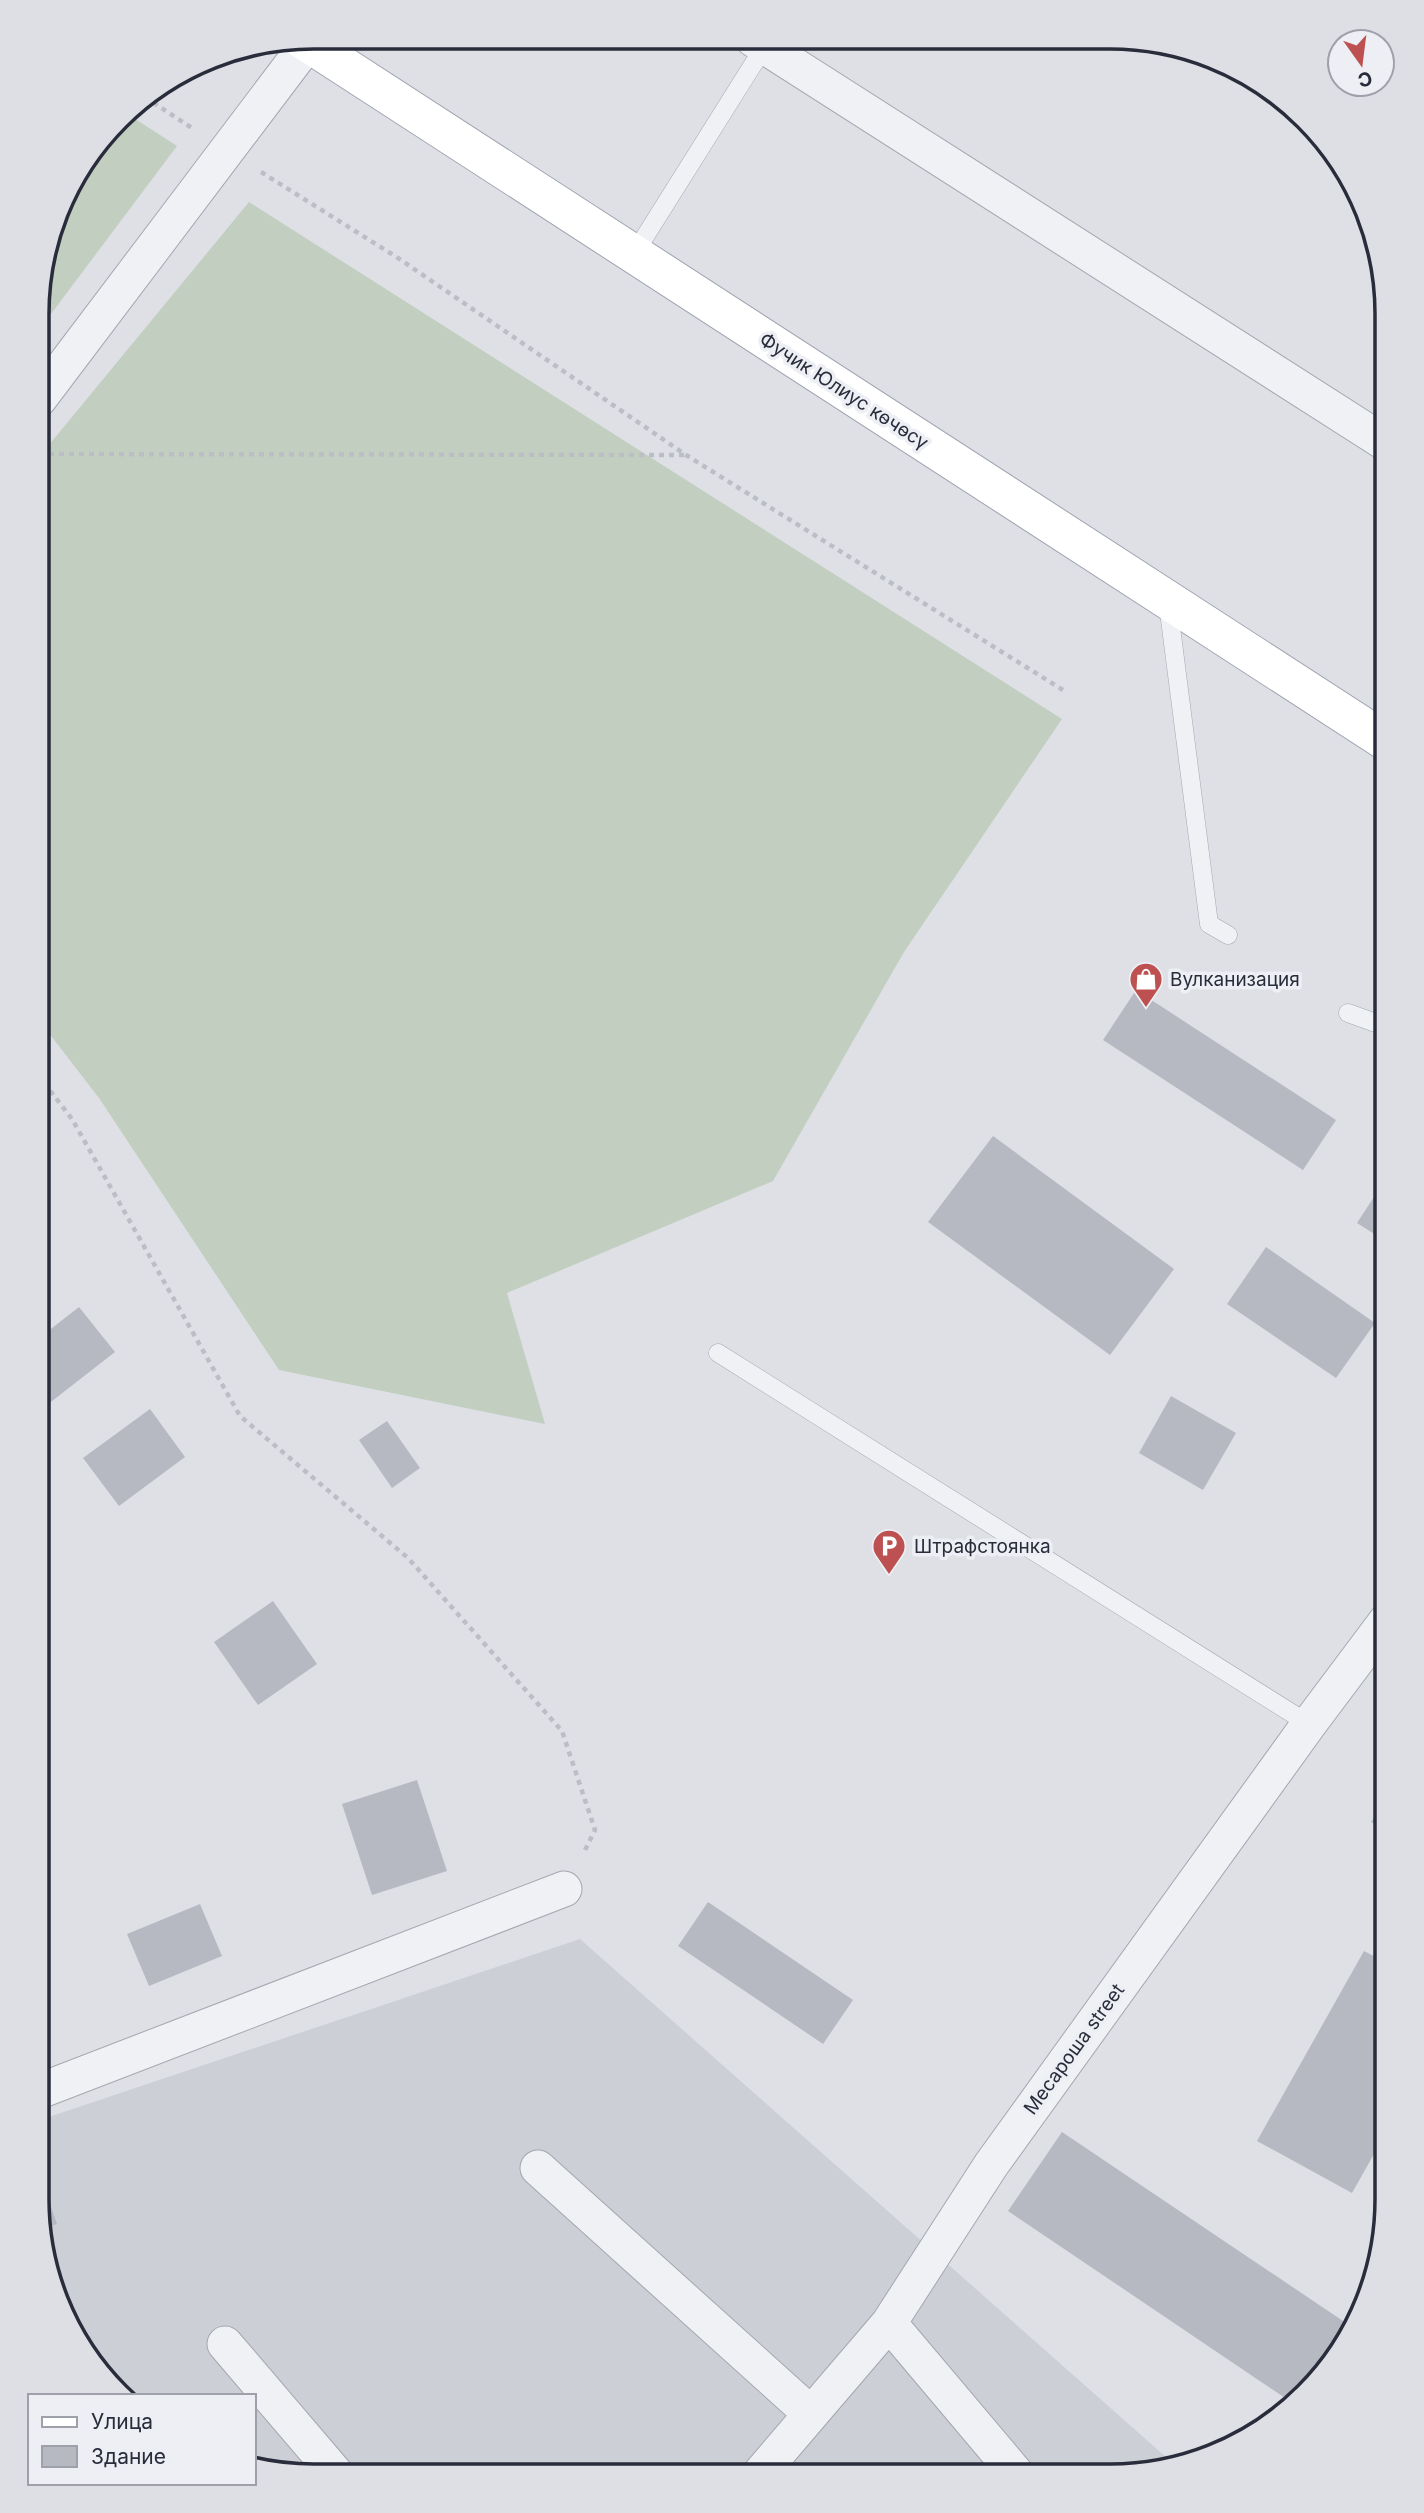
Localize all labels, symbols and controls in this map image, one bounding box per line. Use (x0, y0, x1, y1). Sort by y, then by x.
north arrow (1326, 28, 1396, 98)
text: С (1355, 66, 1375, 92)
street label: Фучик Юлиус көчөсү (755, 328, 933, 454)
shop icon: Вулканизация (1127, 960, 1165, 1009)
place label: Вулканизация (1170, 968, 1300, 991)
parking icon: Штрафстоянка (870, 1527, 908, 1576)
place label: Штрафстоянка (914, 1535, 1051, 1558)
street label: Месароша street (1019, 1979, 1129, 2119)
legend (28, 2394, 256, 2485)
text: Улица (91, 2409, 153, 2434)
text: Здание (91, 2444, 166, 2469)

